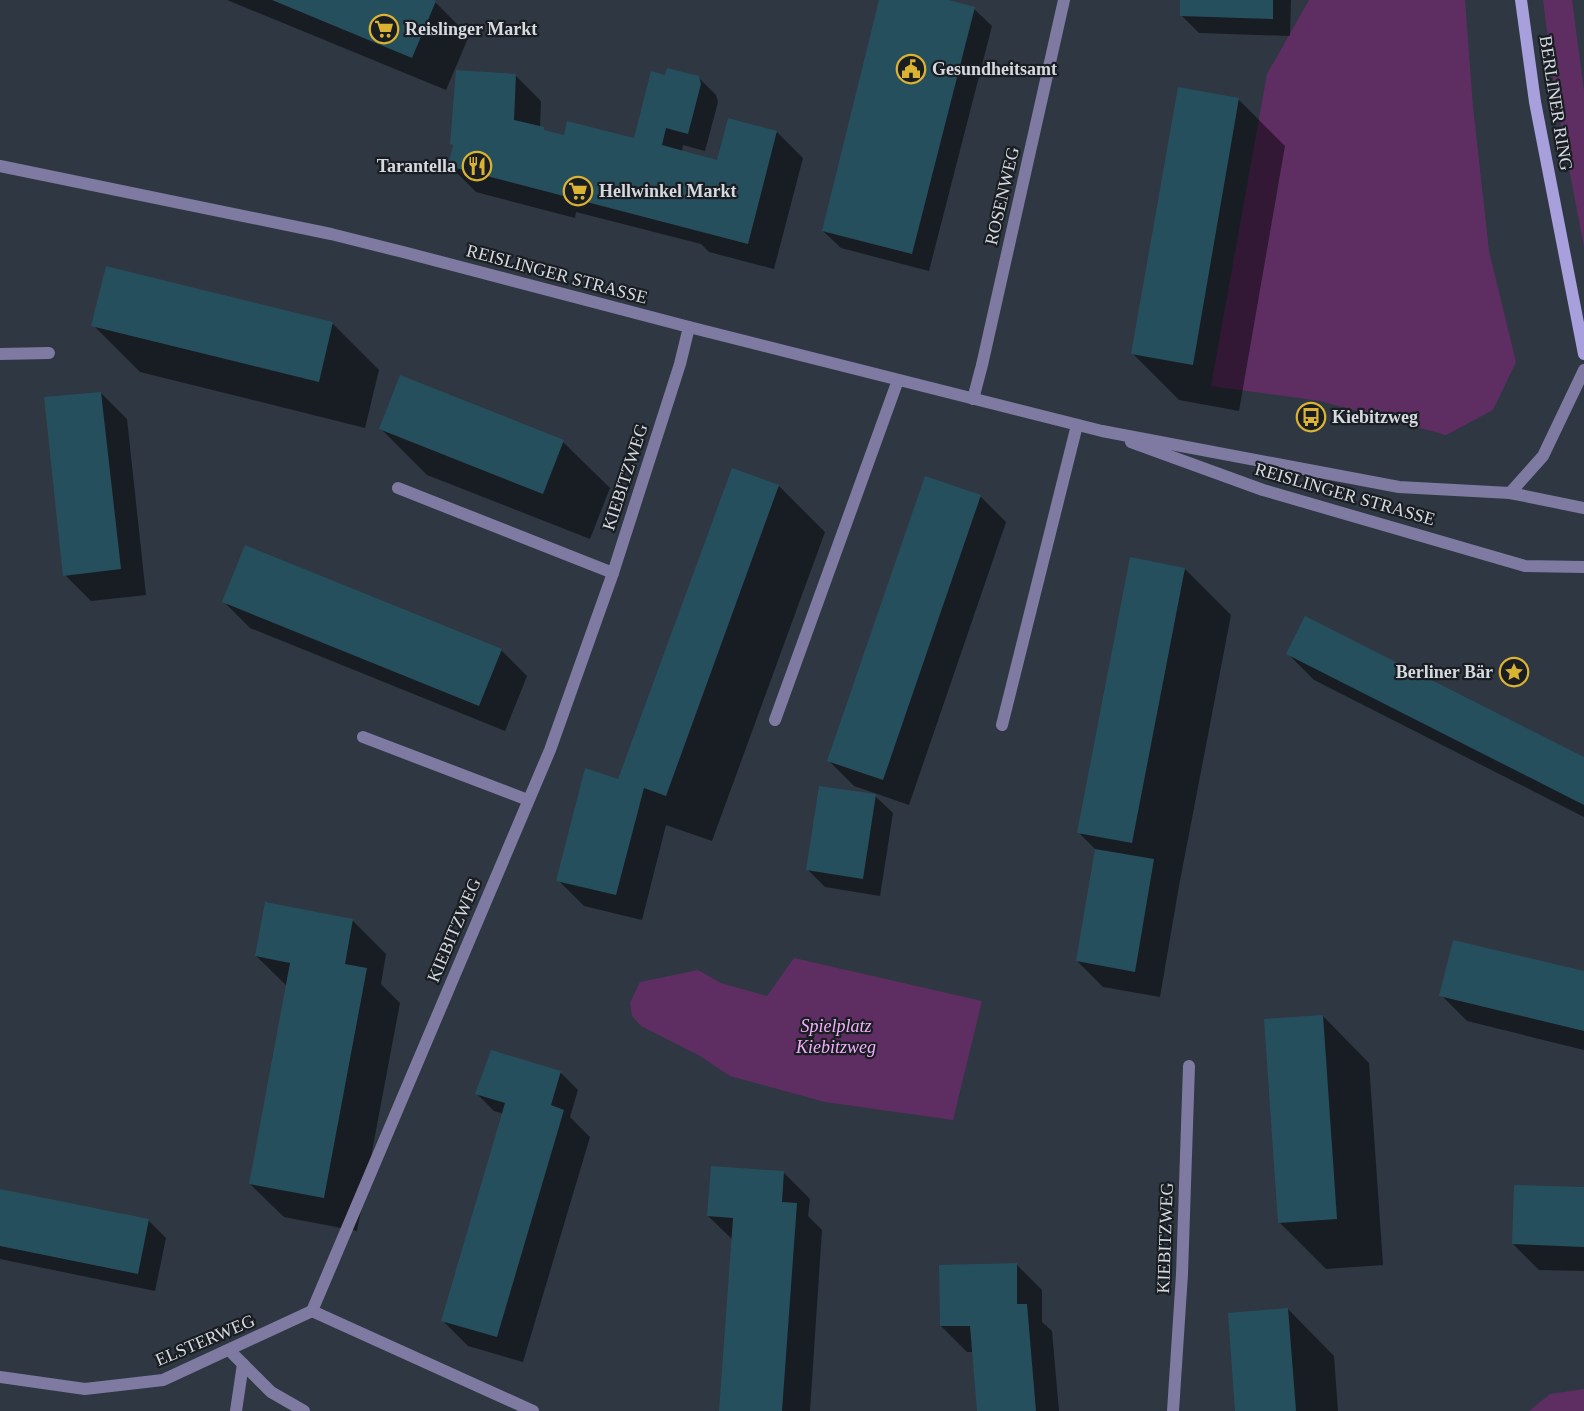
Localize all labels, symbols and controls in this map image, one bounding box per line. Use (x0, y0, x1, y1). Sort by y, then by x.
supermarket icon: Reislinger Markt (368, 13, 400, 45)
place label: Reislinger Markt (405, 19, 537, 39)
street label: BERLINER RING (1535, 34, 1577, 172)
public building icon: Gesundheitsamt (895, 53, 927, 85)
place label: Gesundheitsamt (932, 59, 1057, 79)
street label: ROSENWEG (981, 145, 1023, 247)
restaurant icon: Tarantella (461, 150, 493, 182)
place label: Tarantella (377, 156, 456, 176)
supermarket icon: Hellwinkel Markt (562, 175, 594, 207)
place label: Hellwinkel Markt (599, 181, 737, 201)
street label: REISLINGER STRASSE (464, 240, 650, 308)
bus stop icon: Kiebitzweg (1295, 401, 1327, 433)
place label: Kiebitzweg (1332, 407, 1418, 427)
street label: KIEBITZWEG (598, 421, 652, 533)
street label: REISLINGER STRASSE (1253, 459, 1437, 529)
place icon: Berliner Bär (1498, 656, 1530, 688)
place label: Berliner Bär (1396, 662, 1493, 682)
street label: KIEBITZWEG (423, 875, 485, 985)
park label: Spielplatz Kiebitzweg (795, 1016, 876, 1057)
street label: KIEBITZWEG (1153, 1182, 1177, 1294)
street label: ELSTERWEG (152, 1310, 258, 1370)

